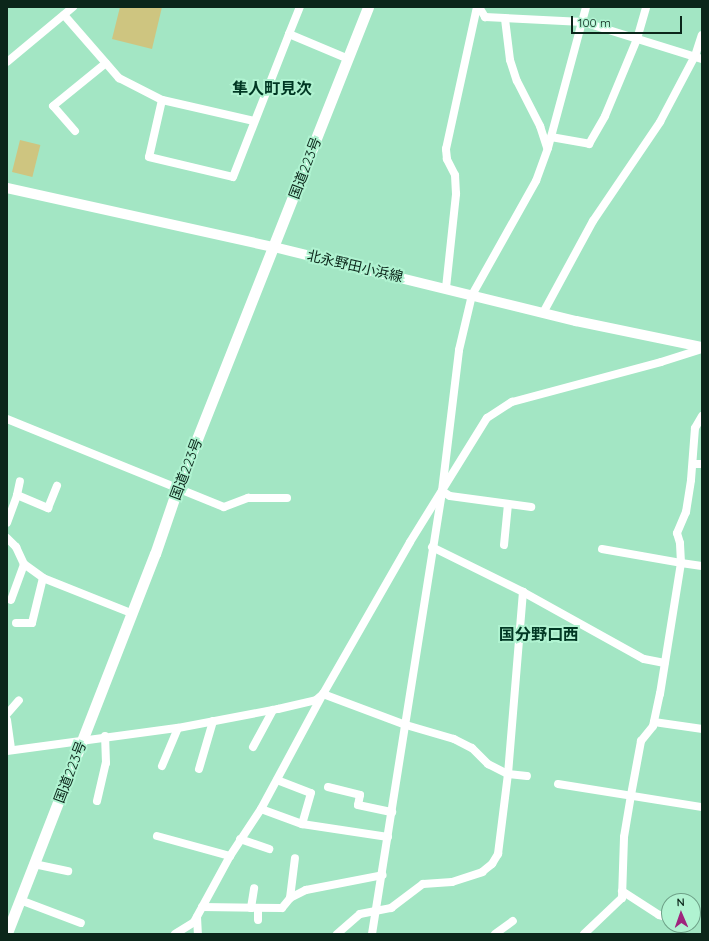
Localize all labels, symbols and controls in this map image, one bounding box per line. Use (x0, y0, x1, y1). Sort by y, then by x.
scale bar (573, 8, 684, 34)
text: 100 m (578, 15, 611, 30)
district label: 隼人町見次 (232, 78, 312, 98)
street label: 国道223号 (286, 135, 324, 201)
street label: 北永野田小浜線 (305, 247, 405, 285)
street label: 国道223号 (167, 436, 205, 502)
district label: 国分野口西 (499, 624, 579, 644)
street label: 国道223号 (51, 739, 89, 805)
north arrow (661, 893, 701, 933)
text: N (676, 895, 685, 909)

